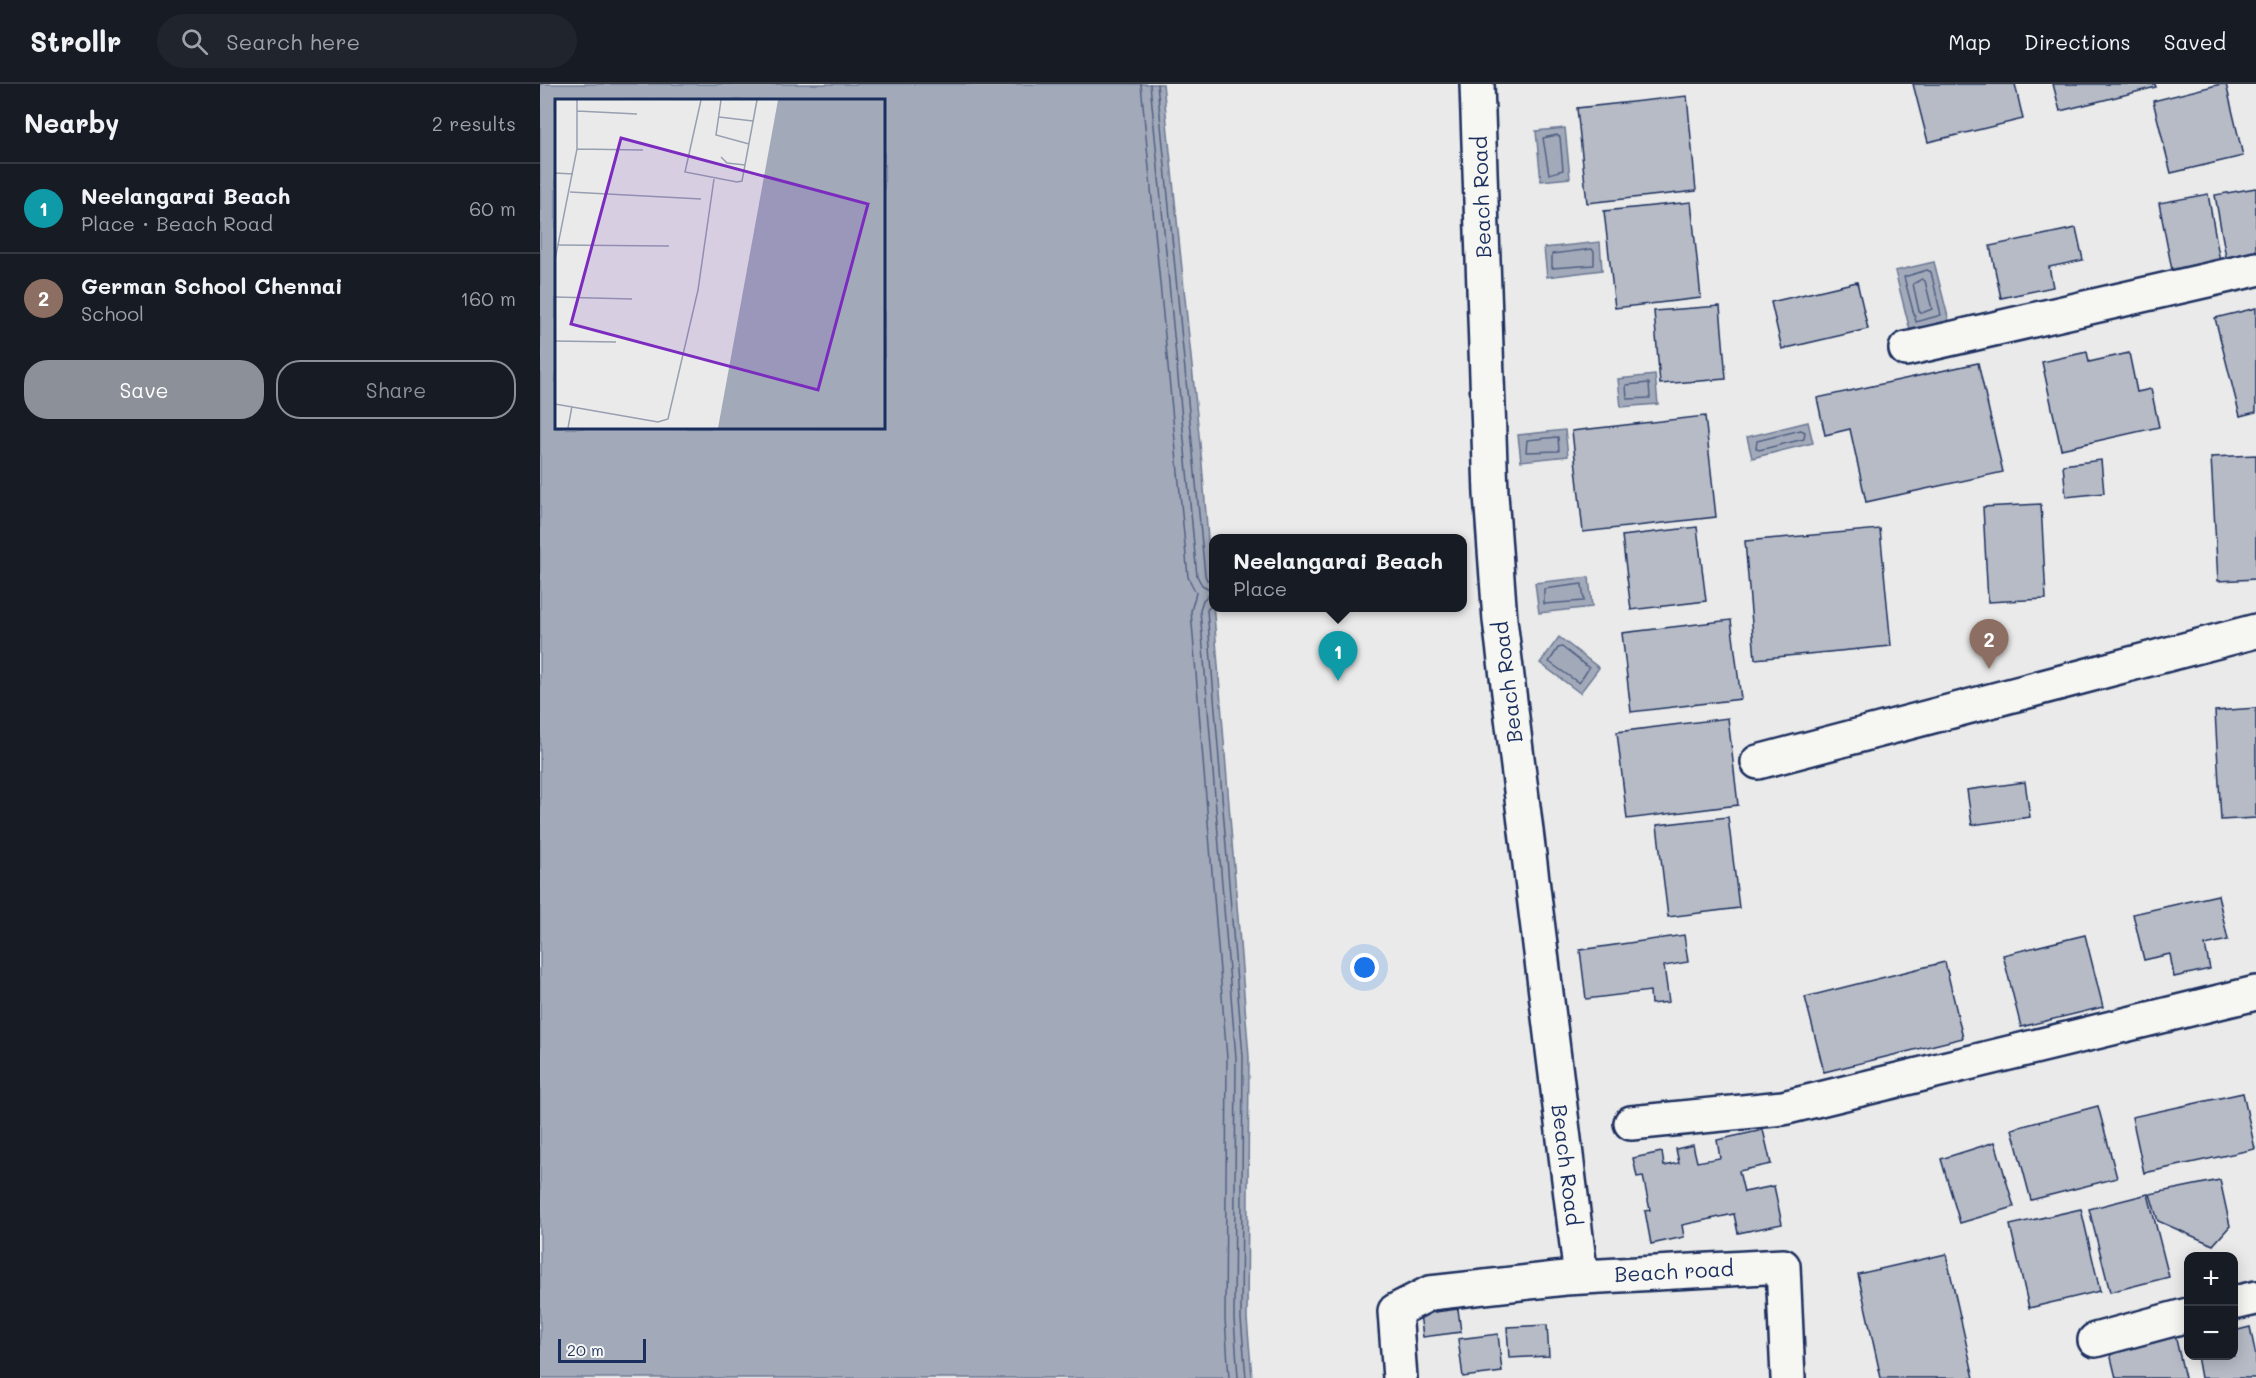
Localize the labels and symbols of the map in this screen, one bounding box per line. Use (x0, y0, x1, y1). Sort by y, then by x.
inset map (555, 99, 885, 429)
street label: Beach Road (1465, 135, 1496, 259)
street label: Beach Road (1486, 620, 1527, 745)
pin: 2 (1970, 620, 2008, 669)
pin: 1 (1318, 632, 1358, 681)
your location (1350, 953, 1379, 982)
street label: Beach Road (1547, 1102, 1588, 1227)
street label: Beach road (1614, 1254, 1734, 1287)
scale bar (558, 1336, 646, 1364)

